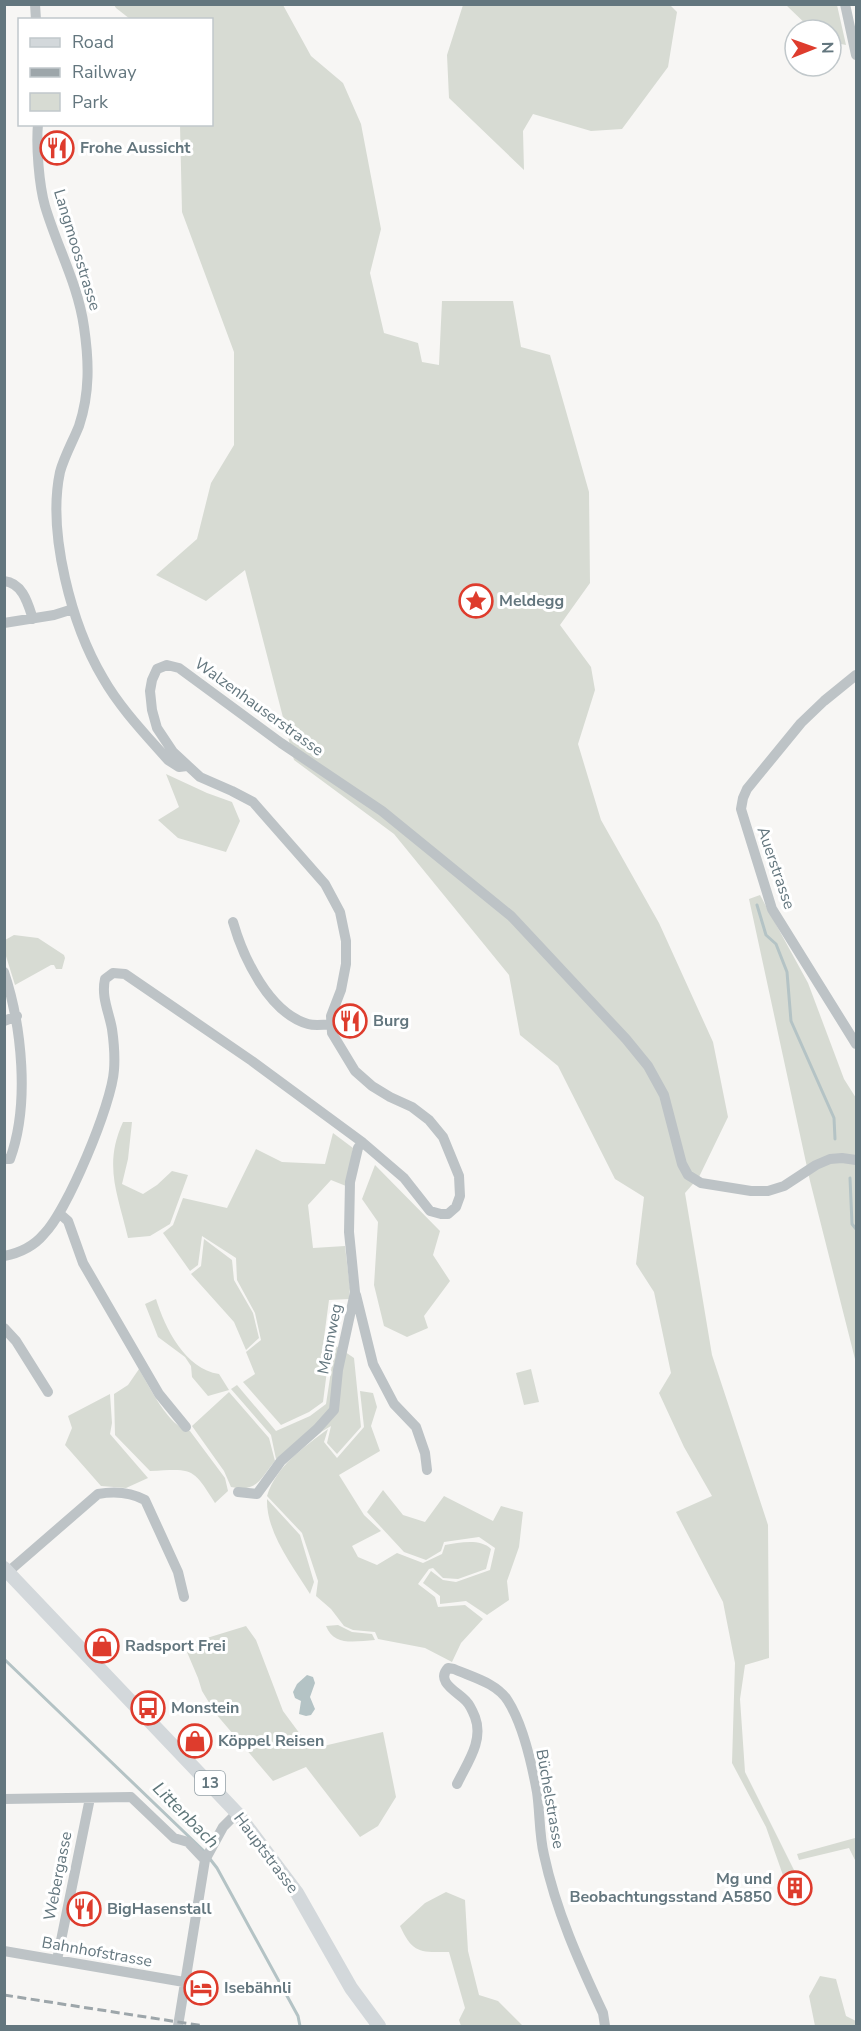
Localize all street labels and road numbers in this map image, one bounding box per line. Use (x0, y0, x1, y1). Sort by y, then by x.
street label: Langmoosstrasse (48, 186, 106, 314)
street label: Walzenhauserstrasse (190, 653, 328, 761)
street label: Auerstrasse (752, 824, 800, 912)
street label: Mennweg (312, 1302, 348, 1376)
street label: Büchelstrasse (530, 1747, 570, 1851)
road number: 13 (195, 1771, 225, 1795)
street label: Hauptstrasse (228, 1808, 304, 1898)
street label: Webergasse (39, 1830, 77, 1922)
street label: Bahnhofstrasse (40, 1931, 154, 1973)

